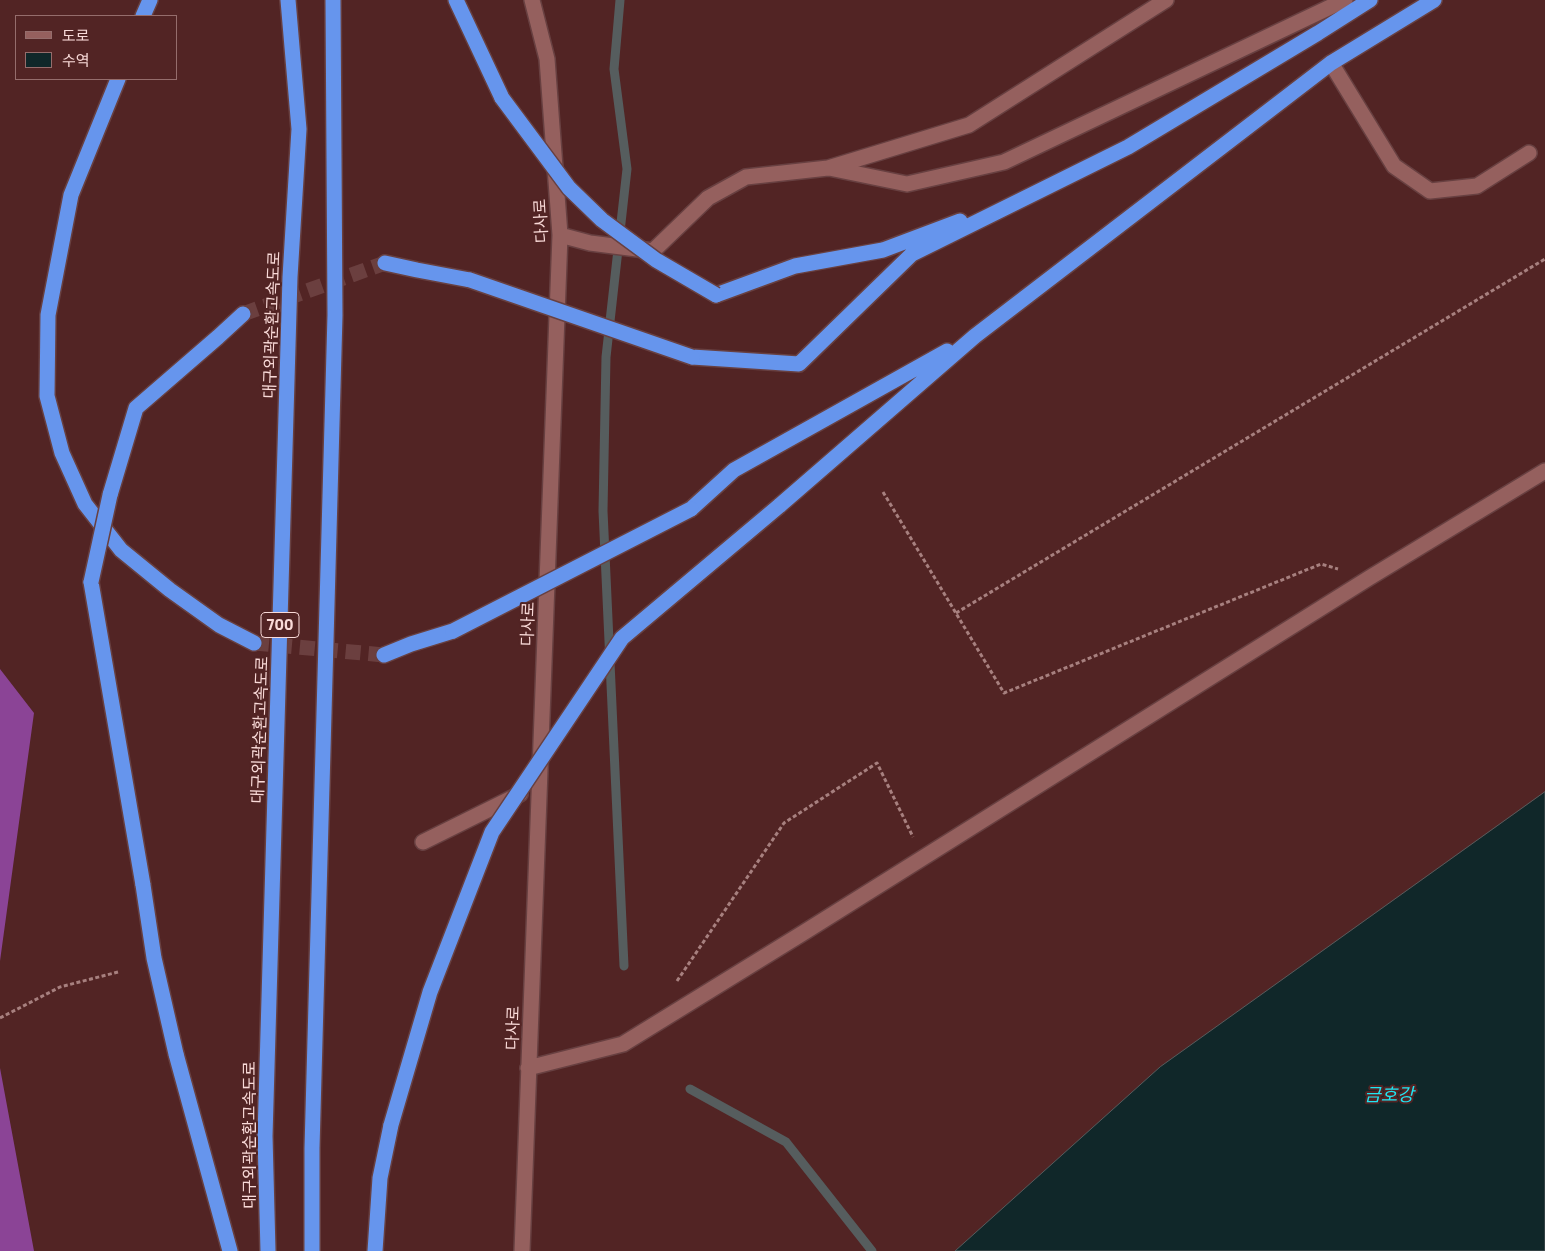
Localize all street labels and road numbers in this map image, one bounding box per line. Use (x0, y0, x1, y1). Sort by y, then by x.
street label: 다사로 (530, 198, 552, 244)
street label: 대구외곽순환고속도로 (260, 251, 284, 399)
street label: 다사로 (518, 602, 538, 646)
road number: 700 (261, 612, 299, 638)
street label: 대구외곽순환고속도로 (248, 656, 272, 804)
street label: 다사로 (503, 1006, 523, 1050)
street label: 대구외곽순환고속도로 (240, 1061, 260, 1209)

